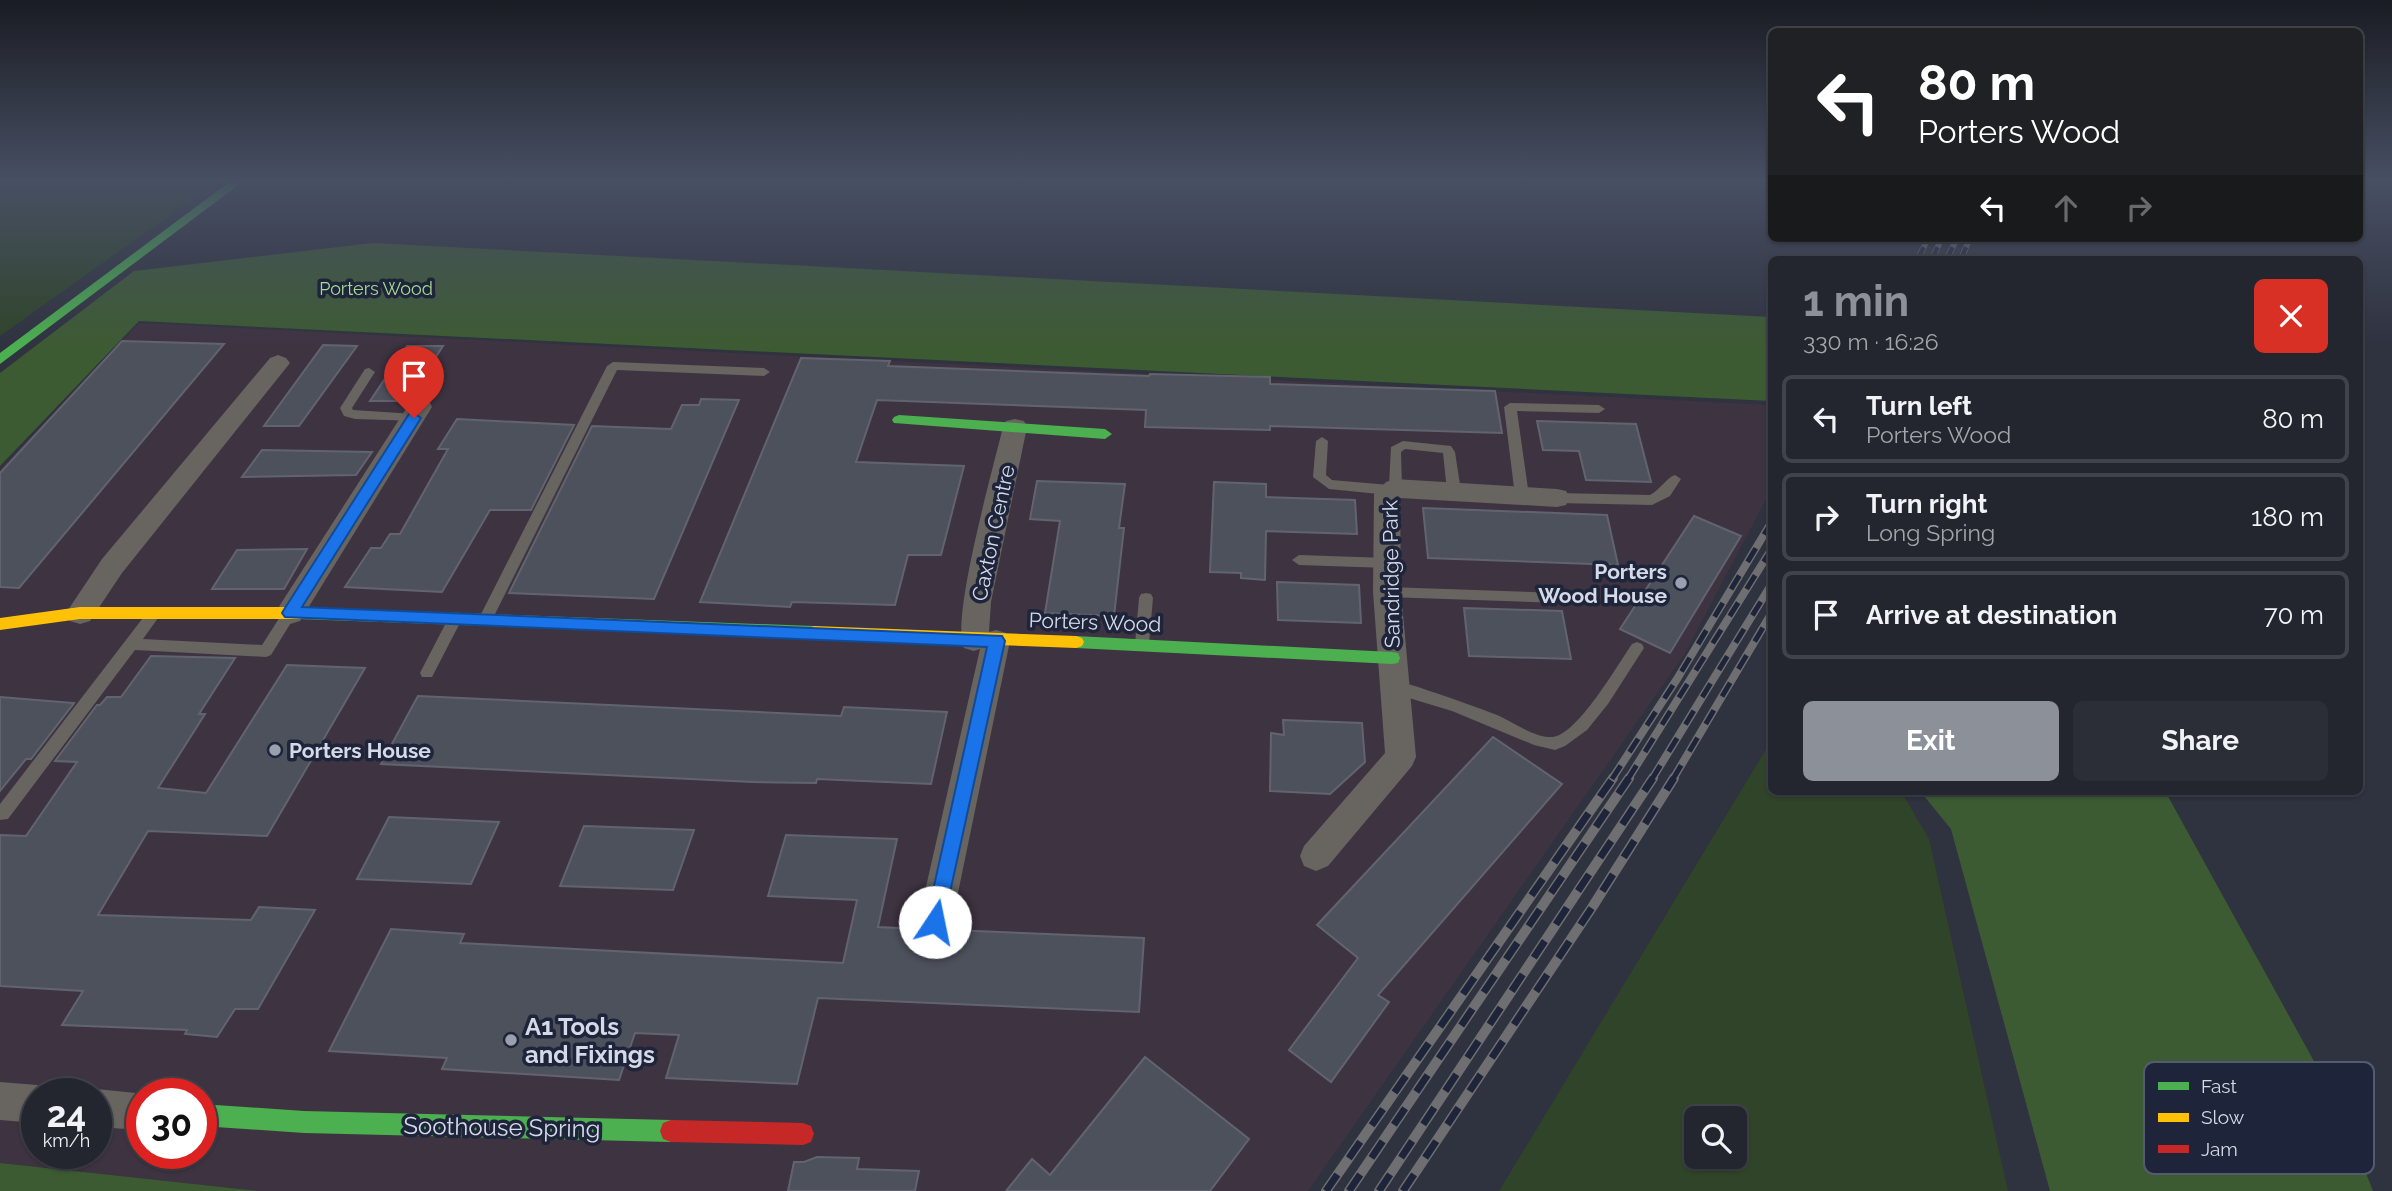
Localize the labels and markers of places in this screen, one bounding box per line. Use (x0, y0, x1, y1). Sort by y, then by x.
pin (384, 346, 444, 418)
place label: Porters Wood House (1538, 559, 1667, 608)
marker: Porters Wood House (1673, 575, 1689, 591)
place label: Porters House (289, 738, 431, 763)
marker: Porters House (267, 742, 283, 758)
place label: A1 Tools and Fixings (525, 1012, 655, 1069)
marker: A1 Tools and Fixings (503, 1032, 519, 1048)

